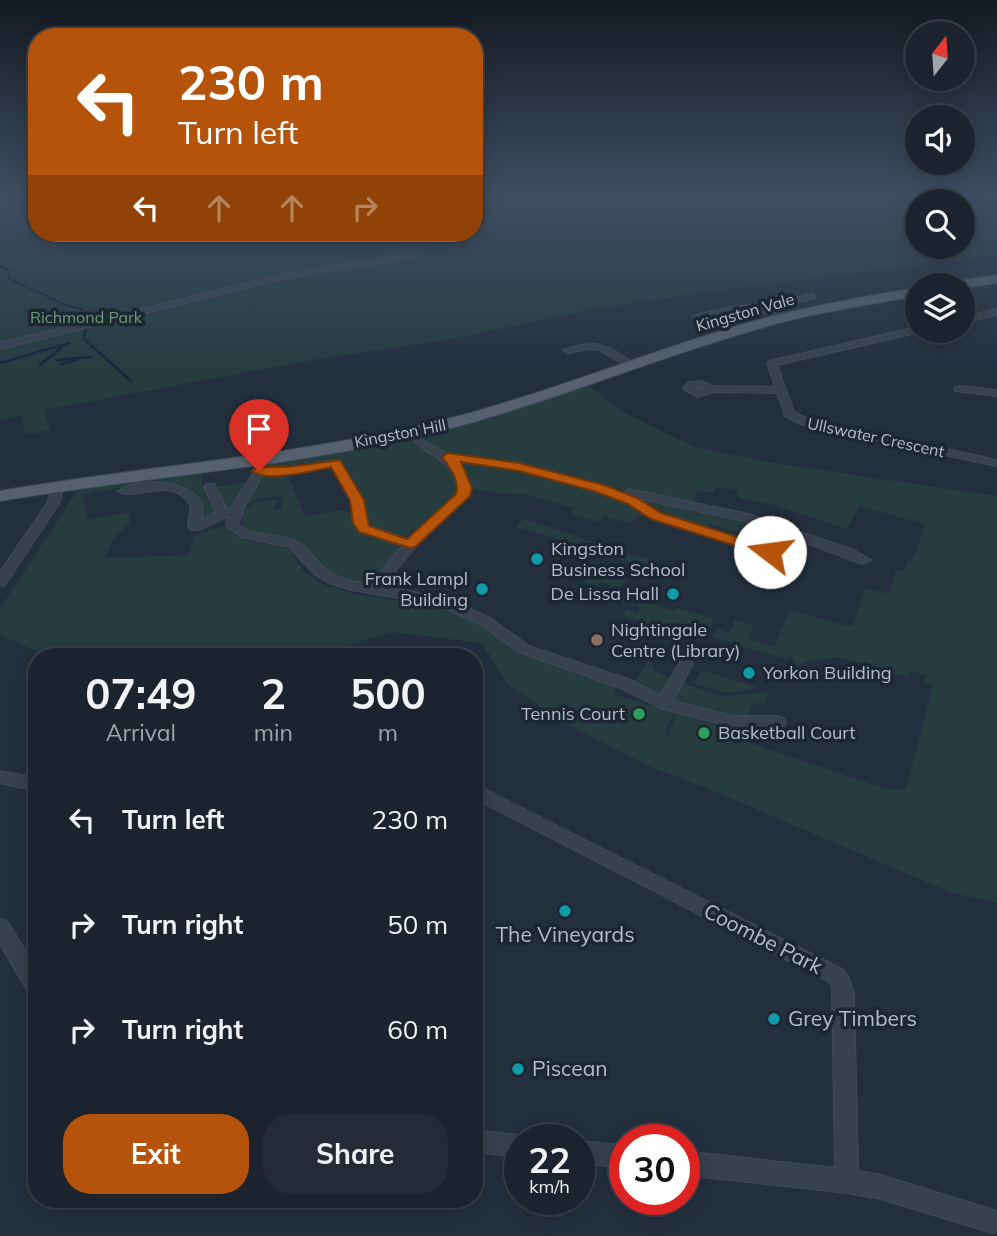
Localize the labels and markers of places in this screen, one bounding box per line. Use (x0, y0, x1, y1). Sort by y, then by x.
pin (229, 399, 289, 471)
place label: Kingston Business School (551, 537, 685, 581)
marker: Kingston Business School (529, 551, 545, 567)
place label: Frank Lampl Building (365, 567, 468, 611)
marker: Frank Lampl Building (474, 581, 490, 597)
place label: De Lissa Hall (550, 582, 659, 605)
marker: De Lissa Hall (665, 586, 681, 602)
place label: Nightingale Centre (Library) (611, 618, 740, 662)
marker: Nightingale Centre (Library) (589, 632, 605, 648)
place label: Yorkon Building (762, 661, 892, 684)
marker: Yorkon Building (741, 665, 757, 681)
place label: Tennis Court (521, 702, 625, 725)
marker: Tennis Court (631, 706, 647, 722)
place label: Basketball Court (718, 721, 856, 744)
marker: Basketball Court (696, 725, 712, 741)
marker: The Vineyards (557, 903, 573, 919)
place label: The Vineyards (495, 921, 635, 947)
place label: Grey Timbers (788, 1005, 917, 1031)
marker: Grey Timbers (766, 1011, 782, 1027)
place label: Piscean (532, 1055, 608, 1081)
marker: Piscean (510, 1061, 526, 1077)

